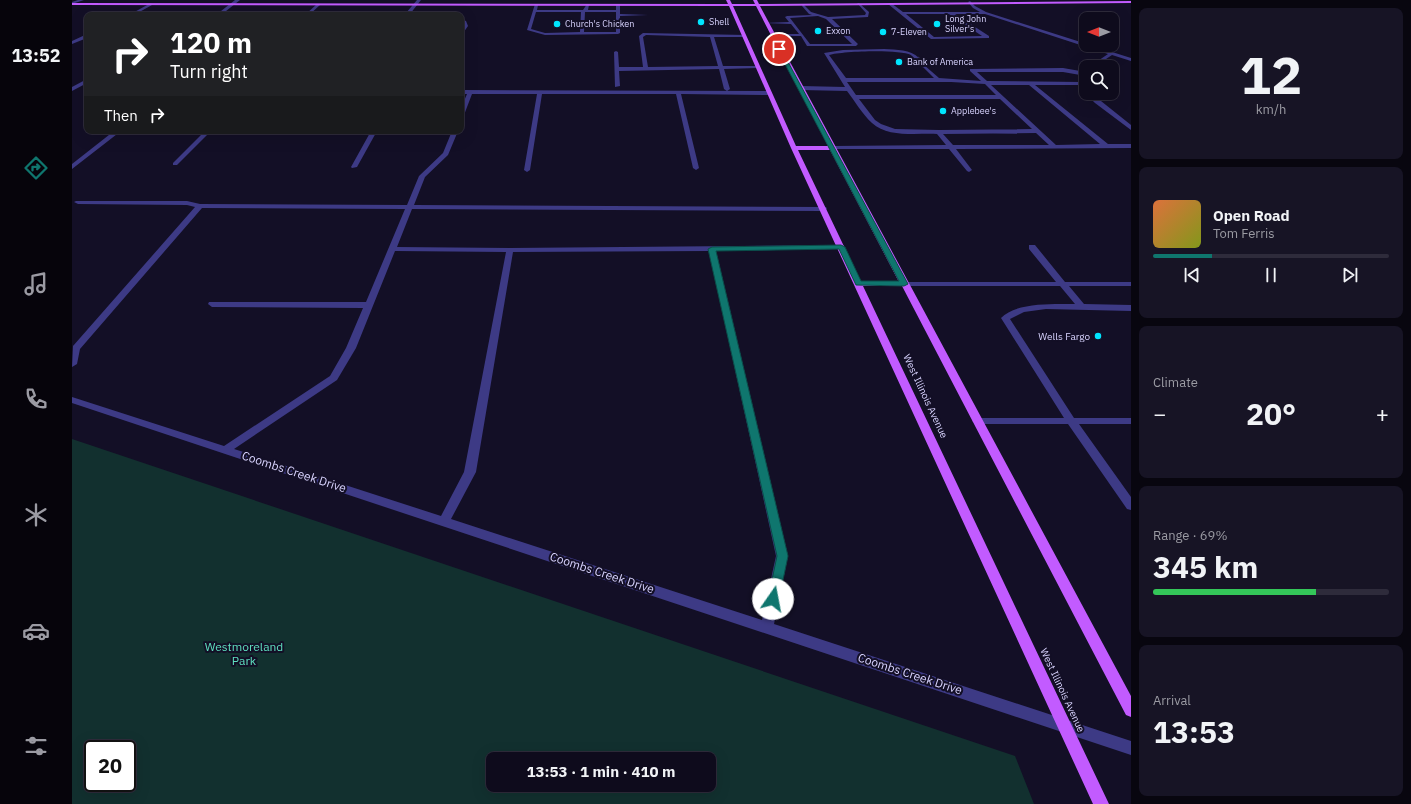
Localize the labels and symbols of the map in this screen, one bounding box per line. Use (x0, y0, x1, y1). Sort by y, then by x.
north arrow (1079, 12, 1119, 52)
place label: Long John Silver's (945, 13, 986, 34)
place label: Shell (709, 16, 730, 27)
marker: Shell (696, 17, 706, 27)
place label: Church's Chicken (565, 18, 634, 29)
marker: Church's Chicken (552, 19, 562, 29)
marker: Long John Silver's (932, 19, 942, 29)
place label: Exxon (826, 25, 850, 36)
marker: Exxon (813, 26, 823, 36)
place label: 7-Eleven (891, 26, 927, 37)
marker: 7-Eleven (878, 27, 888, 37)
pin (762, 32, 796, 66)
place label: Bank of America (907, 56, 973, 67)
marker: Bank of America (894, 57, 904, 67)
place label: Applebee's (951, 105, 996, 116)
marker: Applebee's (938, 106, 948, 116)
place label: Wells Fargo (1038, 330, 1090, 343)
marker: Wells Fargo (1093, 331, 1103, 341)
street label: West Illinois Avenue (900, 352, 951, 441)
street label: Coombs Creek Drive (240, 448, 349, 496)
street label: Coombs Creek Drive (548, 549, 657, 597)
position arrow (752, 578, 794, 620)
park label: Westmoreland Park (205, 639, 283, 668)
street label: West Illinois Avenue (1037, 646, 1088, 735)
street label: Coombs Creek Drive (856, 650, 965, 698)
speed limit sign: 20 (84, 740, 136, 792)

